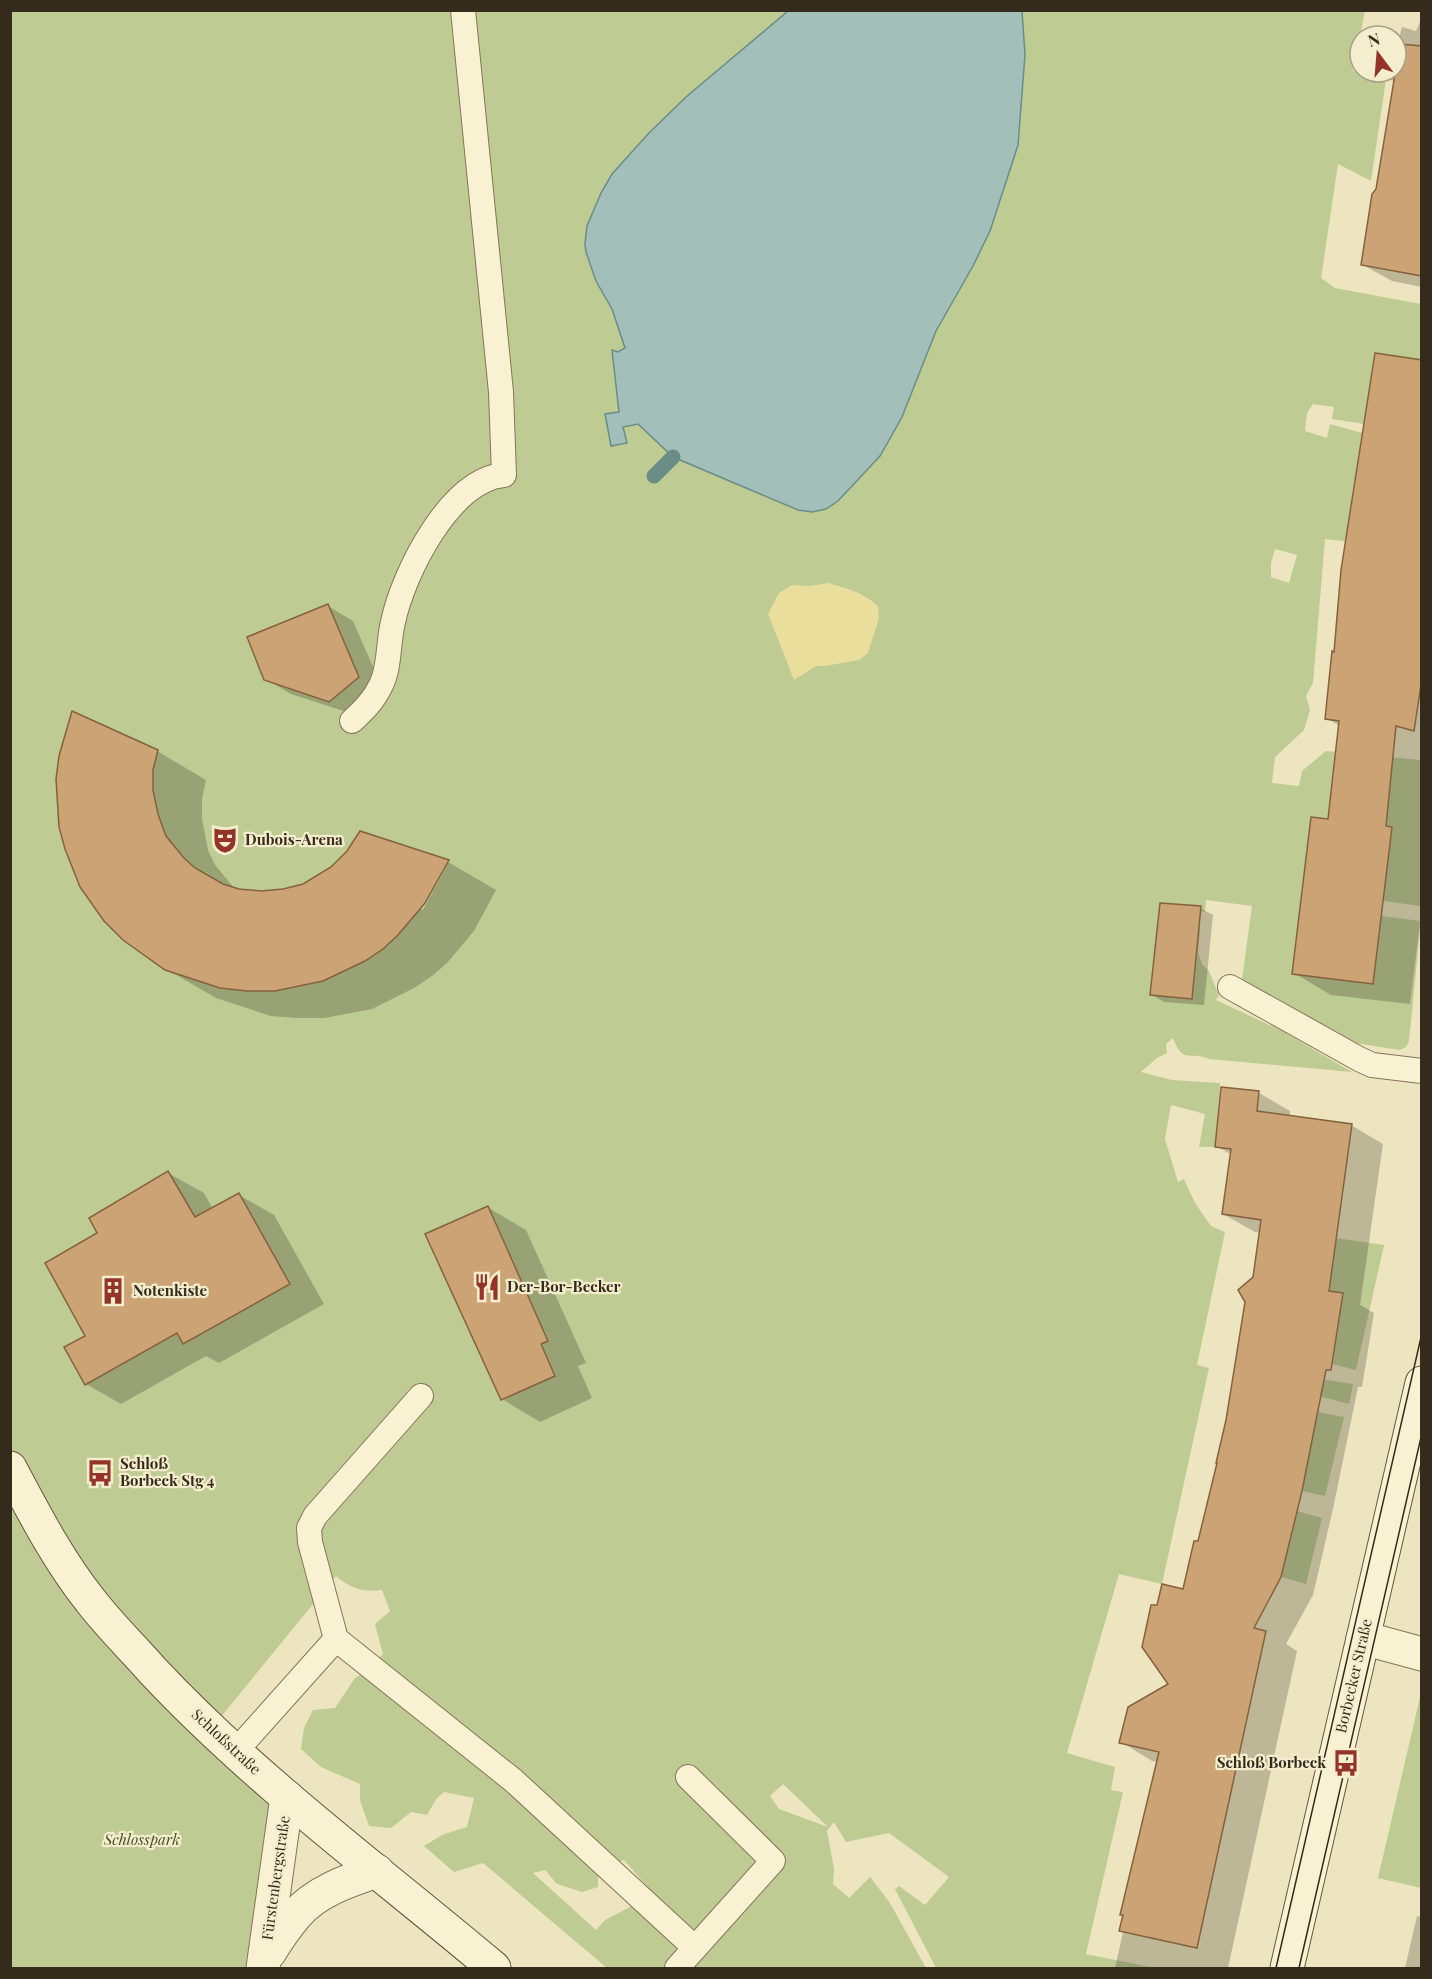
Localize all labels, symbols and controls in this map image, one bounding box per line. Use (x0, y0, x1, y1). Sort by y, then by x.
north arrow (1348, 24, 1408, 84)
text: N (1365, 27, 1383, 51)
theatre icon: Dubois-Arena (210, 825, 240, 855)
place label: Dubois-Arena (245, 829, 343, 849)
restaurant icon: Der-Bor-Becker (472, 1272, 502, 1302)
building icon: Notenkiste (98, 1276, 128, 1306)
place label: Der-Bor-Becker (507, 1276, 621, 1296)
place label: Notenkiste (133, 1280, 208, 1300)
place label: Schloß Borbeck Stg 4 (120, 1453, 215, 1490)
bus stop icon: Schloß Borbeck Stg 4 (85, 1458, 115, 1488)
street label: Borbecker Straße (1330, 1617, 1376, 1735)
street label: Schloßstraße (188, 1704, 266, 1779)
bus stop icon: Schloß Borbeck (1331, 1748, 1361, 1778)
place label: Schloß Borbeck (1217, 1752, 1326, 1772)
street label: Fürstenbergstraße (256, 1814, 294, 1941)
park label: Schlosspark (103, 1829, 180, 1849)

